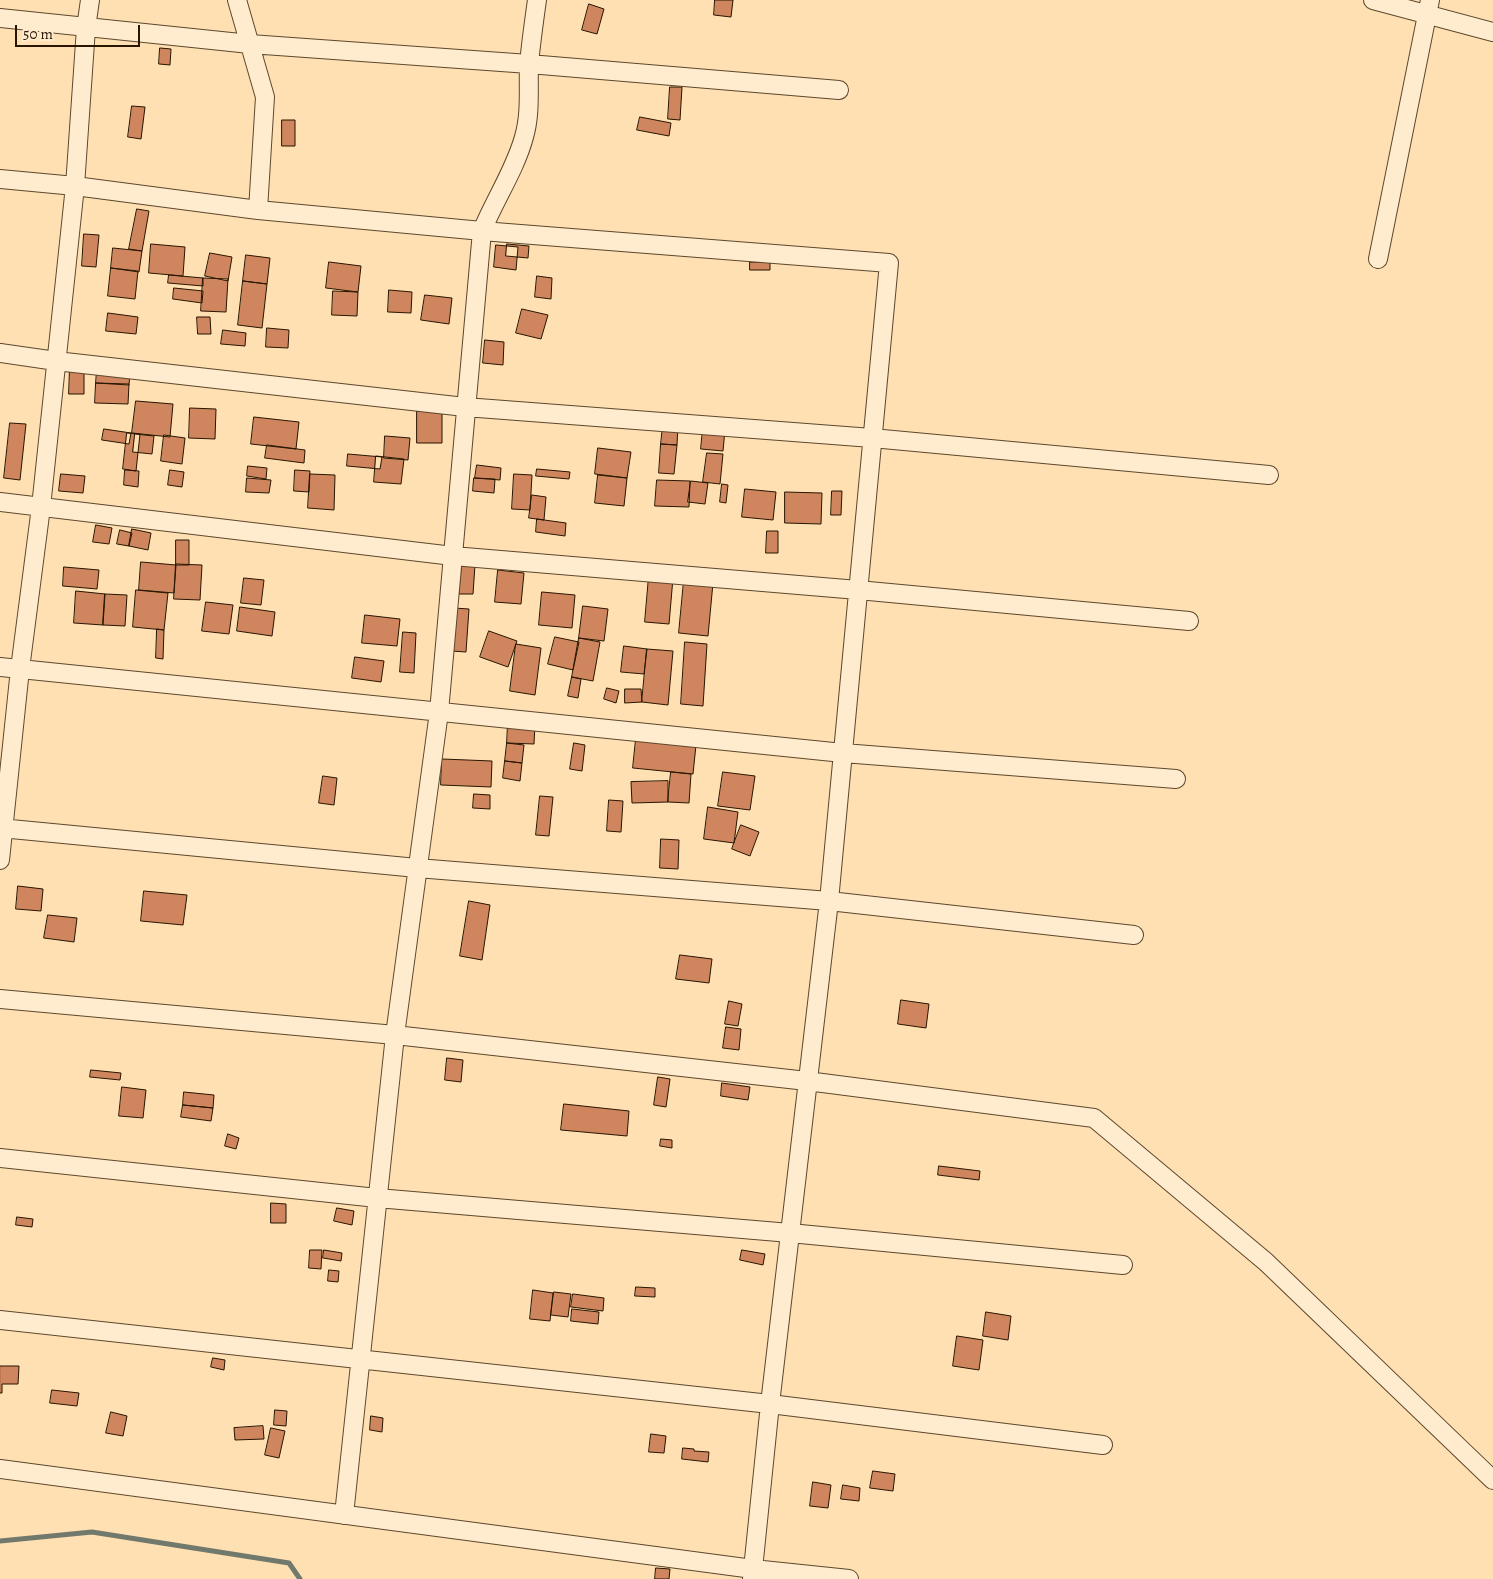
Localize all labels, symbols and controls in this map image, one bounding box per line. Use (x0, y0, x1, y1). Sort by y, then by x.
scale bar (18, 15, 142, 47)
text: 50 m (23, 24, 53, 44)

